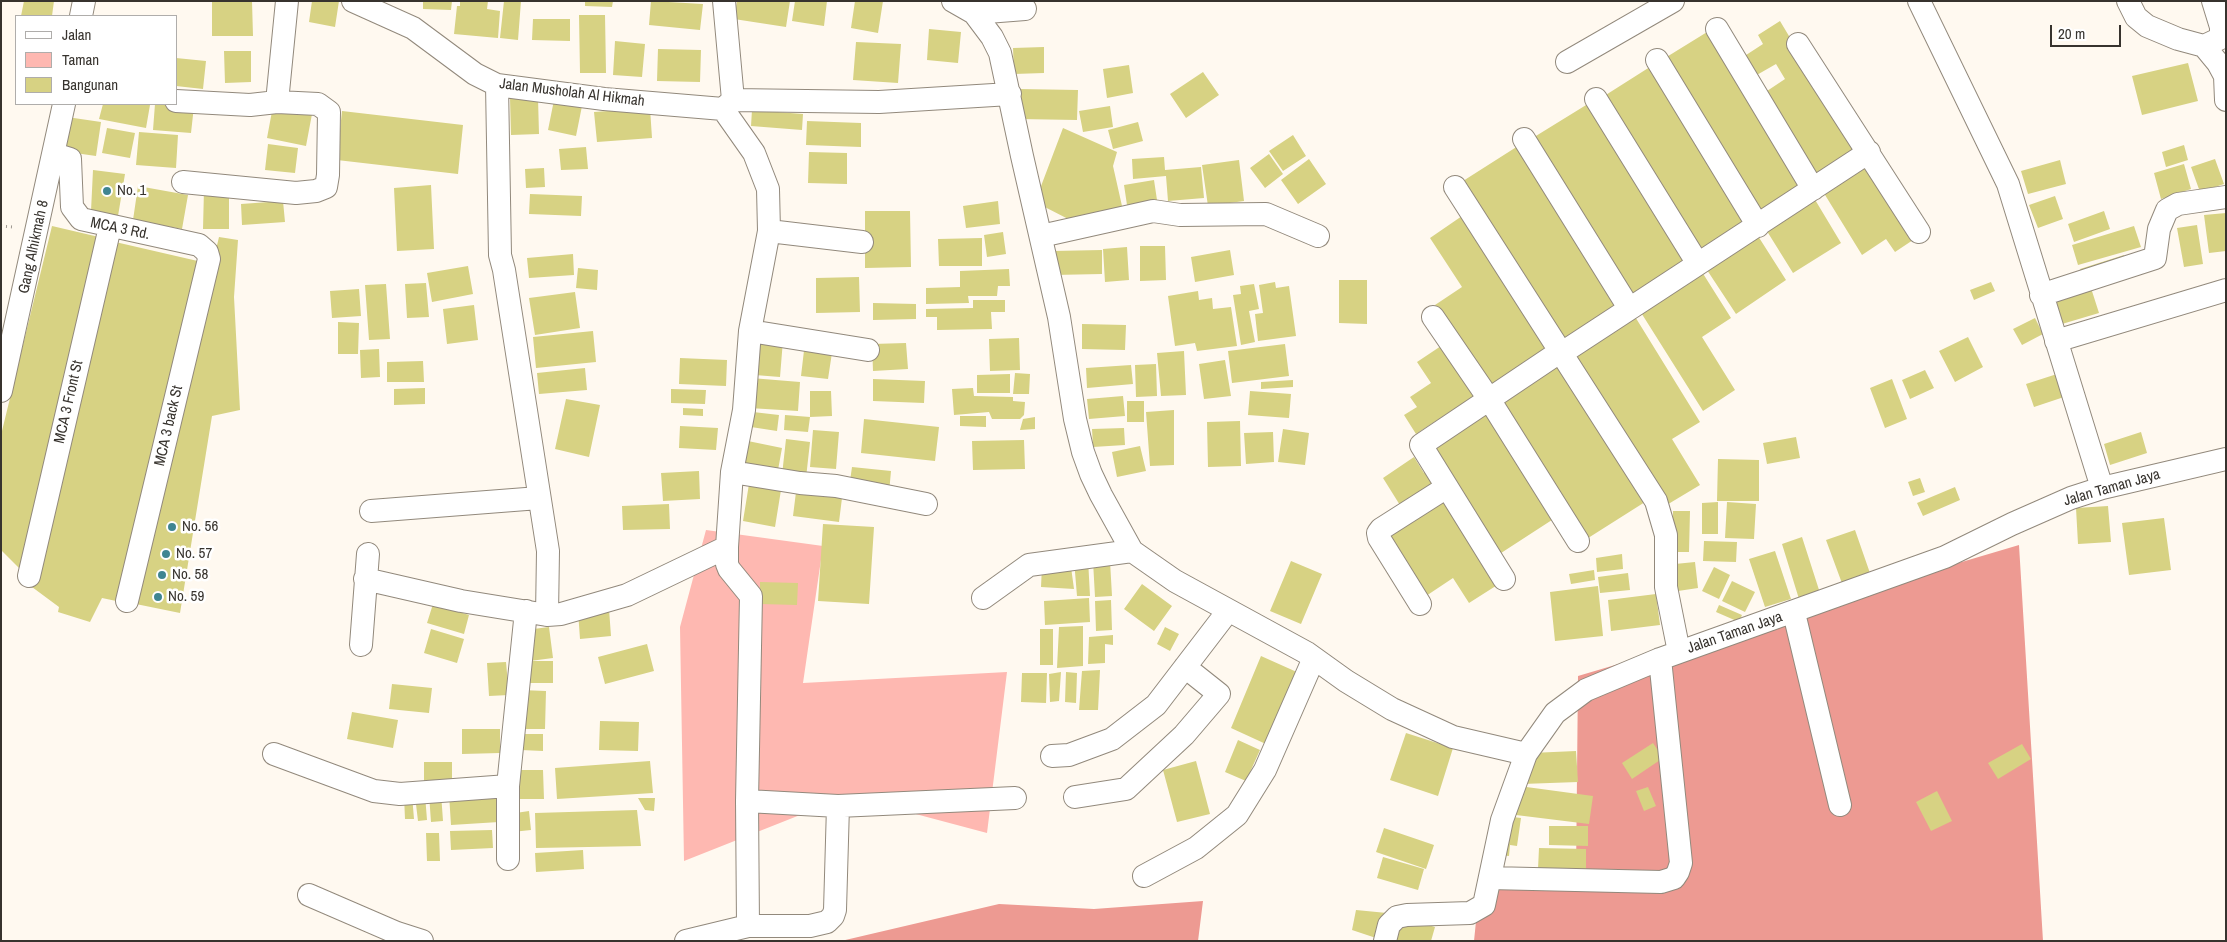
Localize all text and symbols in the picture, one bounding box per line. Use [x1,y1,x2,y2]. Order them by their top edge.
legend [15,15,178,105]
scale bar [2052,15,2123,47]
text: 20 m [2058,23,2085,44]
text: Jalan [62,24,91,45]
text: Taman [62,49,99,70]
text: Bangunan [62,74,118,95]
street label: Jalan Musholah Al Hikmah [498,75,646,111]
place label: No. 1 [117,182,146,200]
marker: No. 1 [101,185,113,197]
street label: Gang Alhikmah 8 [15,199,53,295]
street label: MCA 3 Rd. [89,214,151,244]
street label: MCA 3 Front St [51,359,87,445]
street label: MCA 3 back St [151,384,187,468]
street label: Jalan Taman Jaya [2062,466,2162,510]
place label: No. 56 [182,518,218,536]
marker: No. 56 [166,521,178,533]
place label: No. 57 [176,545,212,563]
marker: No. 57 [160,548,172,560]
place label: No. 58 [172,566,208,584]
marker: No. 58 [156,569,168,581]
place label: No. 59 [168,588,204,606]
marker: No. 59 [152,591,164,603]
street label: Jalan Taman Jaya [1685,608,1785,658]

